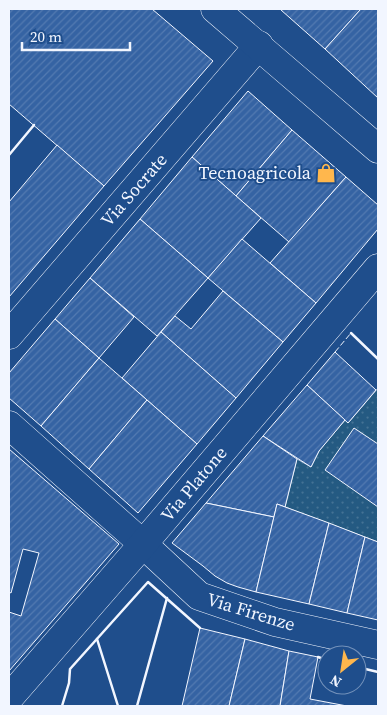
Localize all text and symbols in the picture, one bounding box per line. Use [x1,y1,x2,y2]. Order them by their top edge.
scale bar [22,20,130,52]
text: 20 m [30,26,62,47]
street label: Via Socrate [95,148,173,232]
place label: Tecnoagricola [199,160,312,185]
shop icon: Tecnoagricola [315,162,337,184]
street label: Via Platone [155,441,232,527]
street label: Via Firenze [204,586,298,637]
north arrow [317,645,367,695]
text: N [326,670,345,692]

